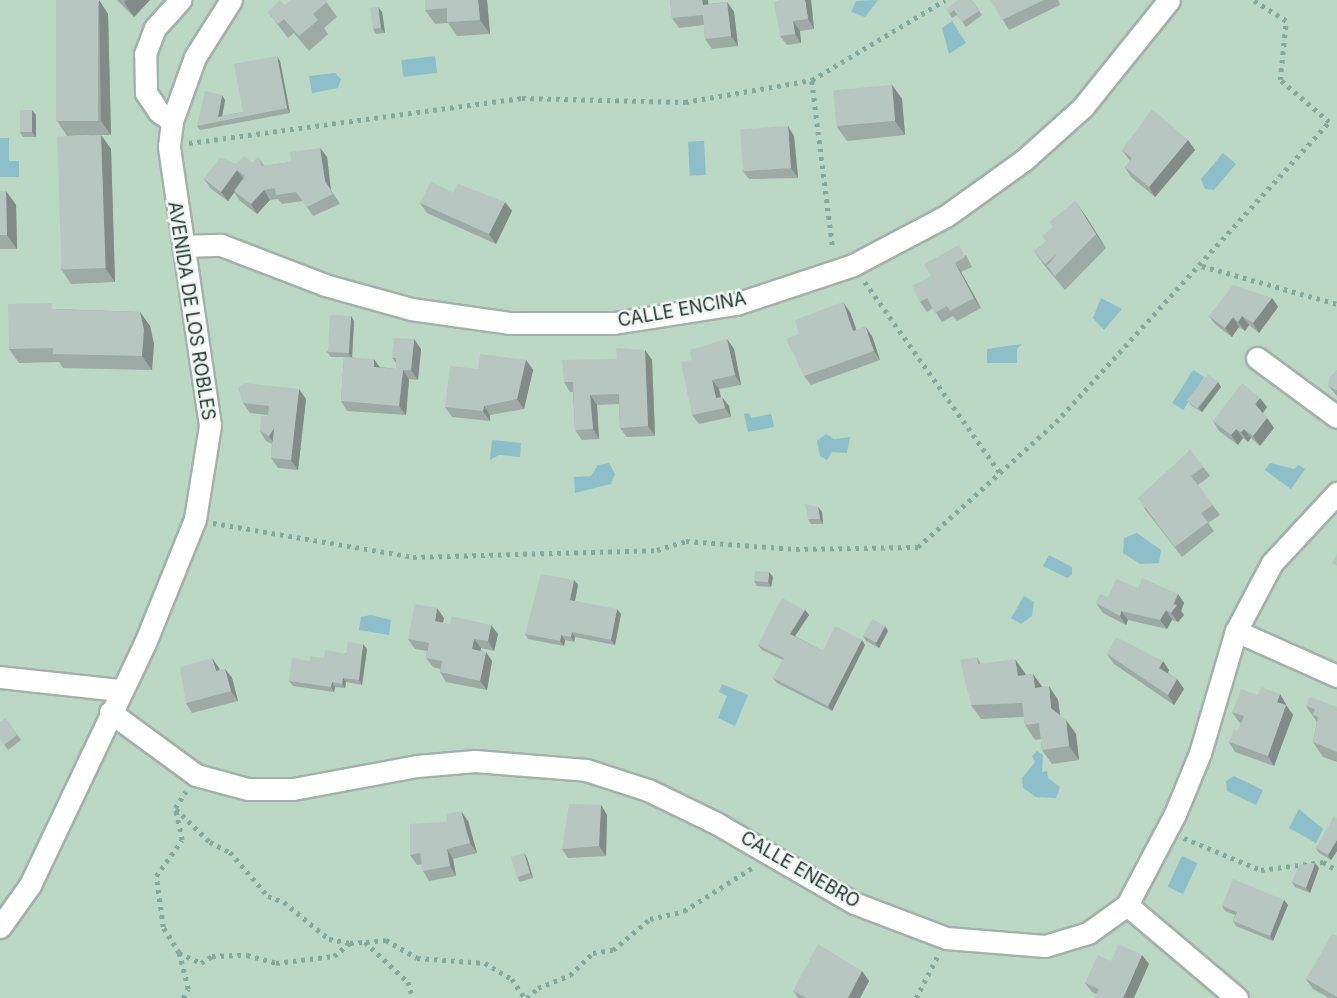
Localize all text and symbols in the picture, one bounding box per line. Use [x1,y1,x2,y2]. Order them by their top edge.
street label: AVENIDA DE LOS ROBLES [163,200,219,422]
street label: CALLE ENCINA [616,288,748,332]
street label: CALLE ENEBRO [737,827,863,913]

